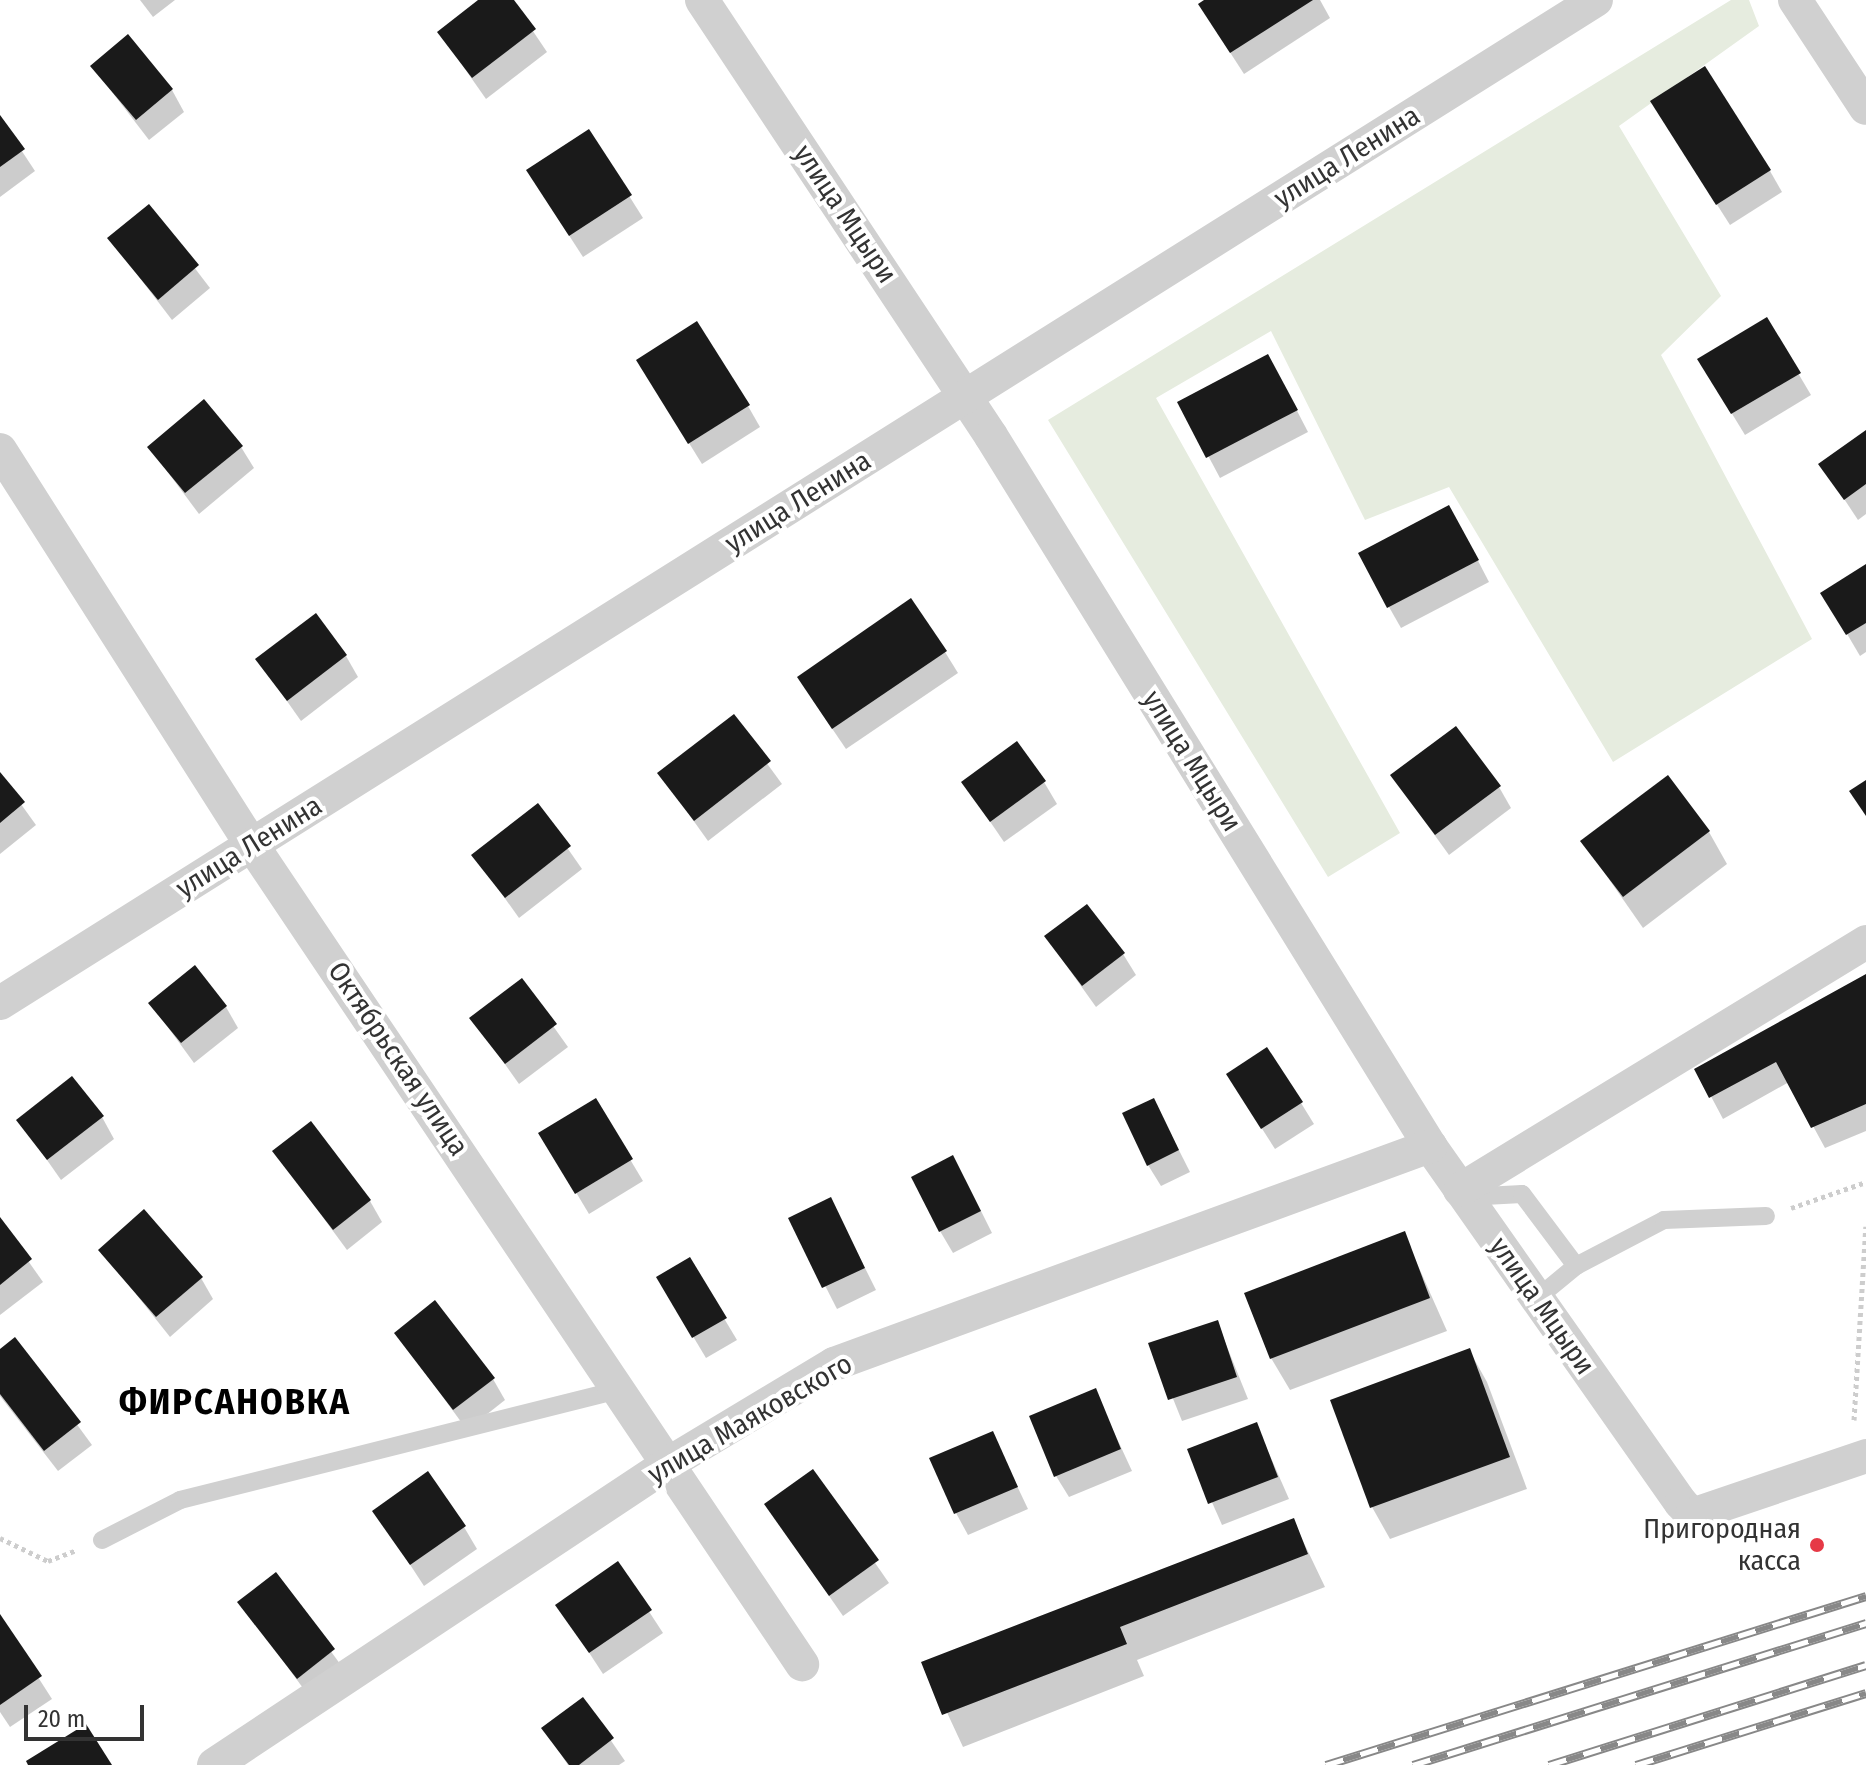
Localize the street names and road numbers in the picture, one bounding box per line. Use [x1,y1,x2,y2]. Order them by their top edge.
street label: улица Ленина [1268,99,1426,215]
street label: улица Мцыри [786,138,904,290]
street label: улица Ленина [719,444,877,560]
street label: улица Мцыри [1135,684,1249,838]
street label: улица Ленина [170,789,328,905]
street label: Октябрьская улица [321,956,475,1162]
street label: улица Мцыри [1482,1231,1602,1381]
street label: улица Маяковского [642,1347,858,1491]

